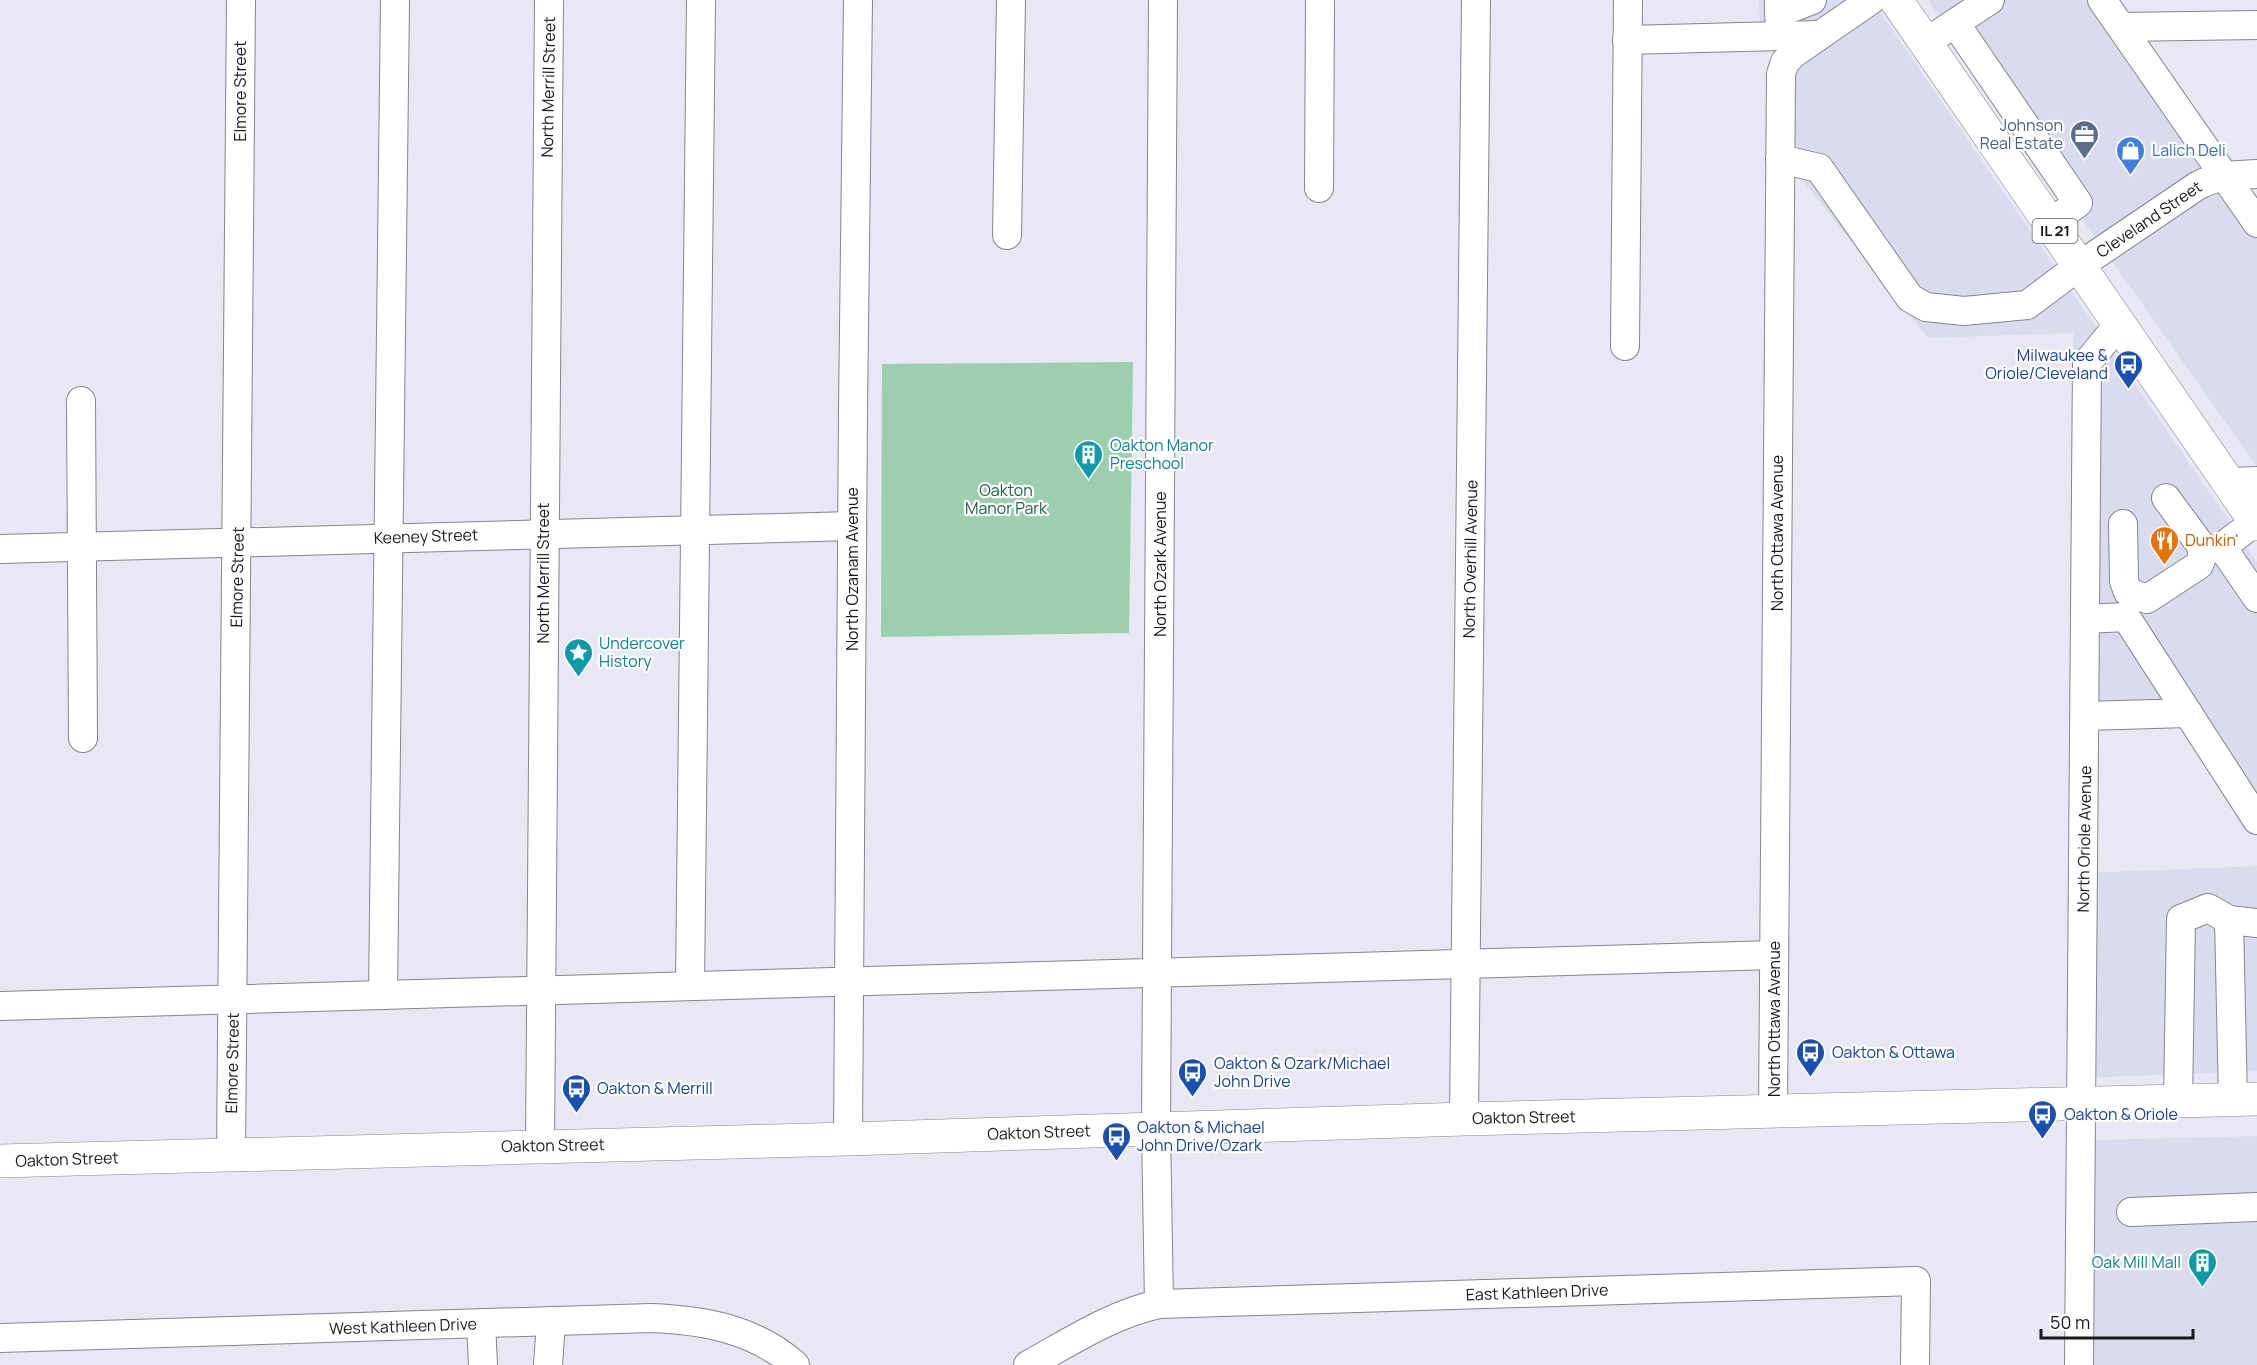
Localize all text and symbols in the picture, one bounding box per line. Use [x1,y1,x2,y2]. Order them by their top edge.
street label: North Merrill Street [536,16,560,158]
street label: Elmore Street [229,41,251,142]
place label: Johnson Real Estate [1980,114,2063,154]
office icon: Johnson Real Estate [2068,118,2100,160]
shop icon: Lalich Deli [2115,134,2147,176]
place label: Lalich Deli [2152,139,2226,161]
street label: Cleveland Street [2092,175,2206,263]
road number: IL 21 [2032,219,2078,243]
place label: Milwaukee & Oriole/Cleveland [1985,344,2109,384]
bus stop icon: Milwaukee & Oriole/Cleveland [2113,348,2145,390]
place label: Oakton Manor Preschool [1110,434,1214,474]
building icon: Oakton Manor Preschool [1073,438,1105,480]
street label: North Ottawa Avenue [1766,455,1788,611]
park label: Oakton Manor Park [965,479,1048,519]
street label: North Overhill Avenue [1458,480,1482,638]
street label: North Ozanam Avenue [841,487,863,651]
street label: North Ozark Avenue [1149,491,1171,637]
street label: North Merrill Street [532,502,554,644]
street label: Keeney Street [373,523,479,549]
restaurant icon: Dunkin' [2148,524,2180,566]
street label: Elmore Street [225,526,249,628]
place label: Dunkin' [2185,529,2239,551]
place label: Undercover History [599,632,685,672]
place icon: Undercover History [562,636,594,678]
street label: North Oriole Avenue [2072,765,2096,913]
street label: North Ottawa Avenue [1763,941,1785,1097]
street label: Elmore Street [220,1012,244,1114]
bus stop icon: Oakton & Ottawa [1795,1036,1827,1078]
place label: Oakton & Ottawa [1832,1041,1955,1063]
place label: Oakton & Ozark/Michael John Drive [1214,1052,1390,1092]
bus stop icon: Oakton & Ozark/Michael John Drive [1177,1056,1209,1098]
bus stop icon: Oakton & Merrill [560,1072,592,1114]
place label: Oakton & Merrill [597,1077,713,1099]
bus stop icon: Oakton & Oriole [2027,1098,2059,1140]
place label: Oakton & Oriole [2064,1103,2178,1125]
street label: Oakton Street [1472,1105,1576,1129]
place label: Oakton & Michael John Drive/Ozark [1137,1116,1265,1156]
street label: Oakton Street [987,1119,1091,1145]
bus stop icon: Oakton & Michael John Drive/Ozark [1100,1120,1132,1162]
street label: Oakton Street [501,1133,605,1157]
street label: Oakton Street [15,1146,119,1172]
building icon: Oak Mill Mall [2186,1246,2218,1288]
place label: Oak Mill Mall [2092,1251,2181,1273]
street label: East Kathleen Drive [1465,1279,1609,1305]
scale bar [2041,1302,2192,1340]
text: 50 m [2050,1310,2090,1334]
street label: West Kathleen Drive [329,1312,477,1340]

